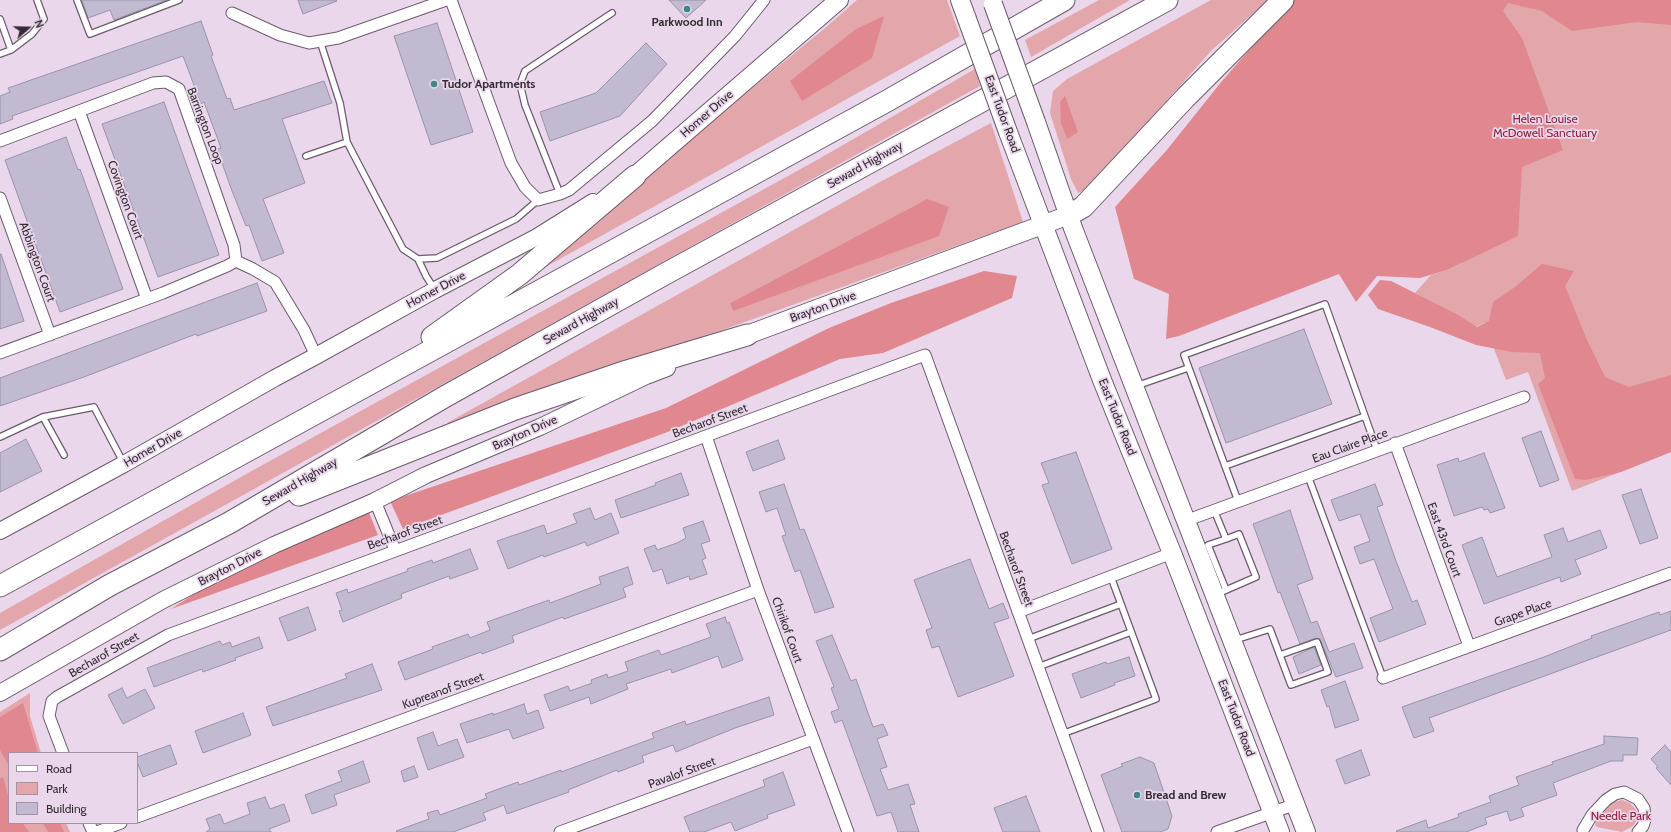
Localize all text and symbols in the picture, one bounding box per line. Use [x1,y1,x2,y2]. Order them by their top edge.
marker: Parkwood Inn [682,4,692,14]
north arrow [8,8,48,48]
place label: Parkwood Inn [651,15,723,29]
text: N [31,18,47,30]
street label: East Tudor Road [981,73,1023,155]
place label: Tudor Apartments [442,77,535,91]
marker: Tudor Apartments [429,79,439,89]
street label: Barrington Loop [184,85,226,167]
street label: Homer Drive [678,87,736,141]
park label: Helen Louise McDowell Sanctuary [1493,112,1597,140]
street label: Seward Highway [825,138,905,192]
street label: Covington Court [104,159,146,241]
street label: Abbington Court [16,220,58,304]
street label: Homer Drive [404,268,468,312]
street label: Brayton Drive [788,288,858,326]
street label: Seward Highway [541,294,621,348]
street label: East Tudor Road [1095,377,1139,457]
street label: Becharof Street [671,401,749,441]
street label: Brayton Drive [490,412,560,454]
street label: Homer Drive [121,426,185,470]
street label: Eau Claire Place [1310,426,1390,466]
street label: Seward Highway [260,455,340,509]
street label: East 43rd Court [1424,501,1464,579]
street label: Becharof Street [366,513,444,553]
street label: Becharof Street [996,530,1036,608]
street label: Brayton Drive [196,545,264,589]
street label: Chirikof Court [768,595,806,665]
street label: Grape Place [1492,596,1554,630]
street label: Becharof Street [66,629,142,681]
street label: Kupreanof Street [400,670,486,712]
street label: East Tudor Road [1215,677,1257,759]
legend [8,752,138,824]
street label: Pavalof Street [646,754,718,792]
text: Road [46,761,72,776]
text: Park [46,781,68,796]
place label: Bread and Brew [1145,788,1226,802]
marker: Bread and Brew [1132,790,1142,800]
text: Building [46,801,87,816]
park label: Needle Park [1591,809,1651,823]

